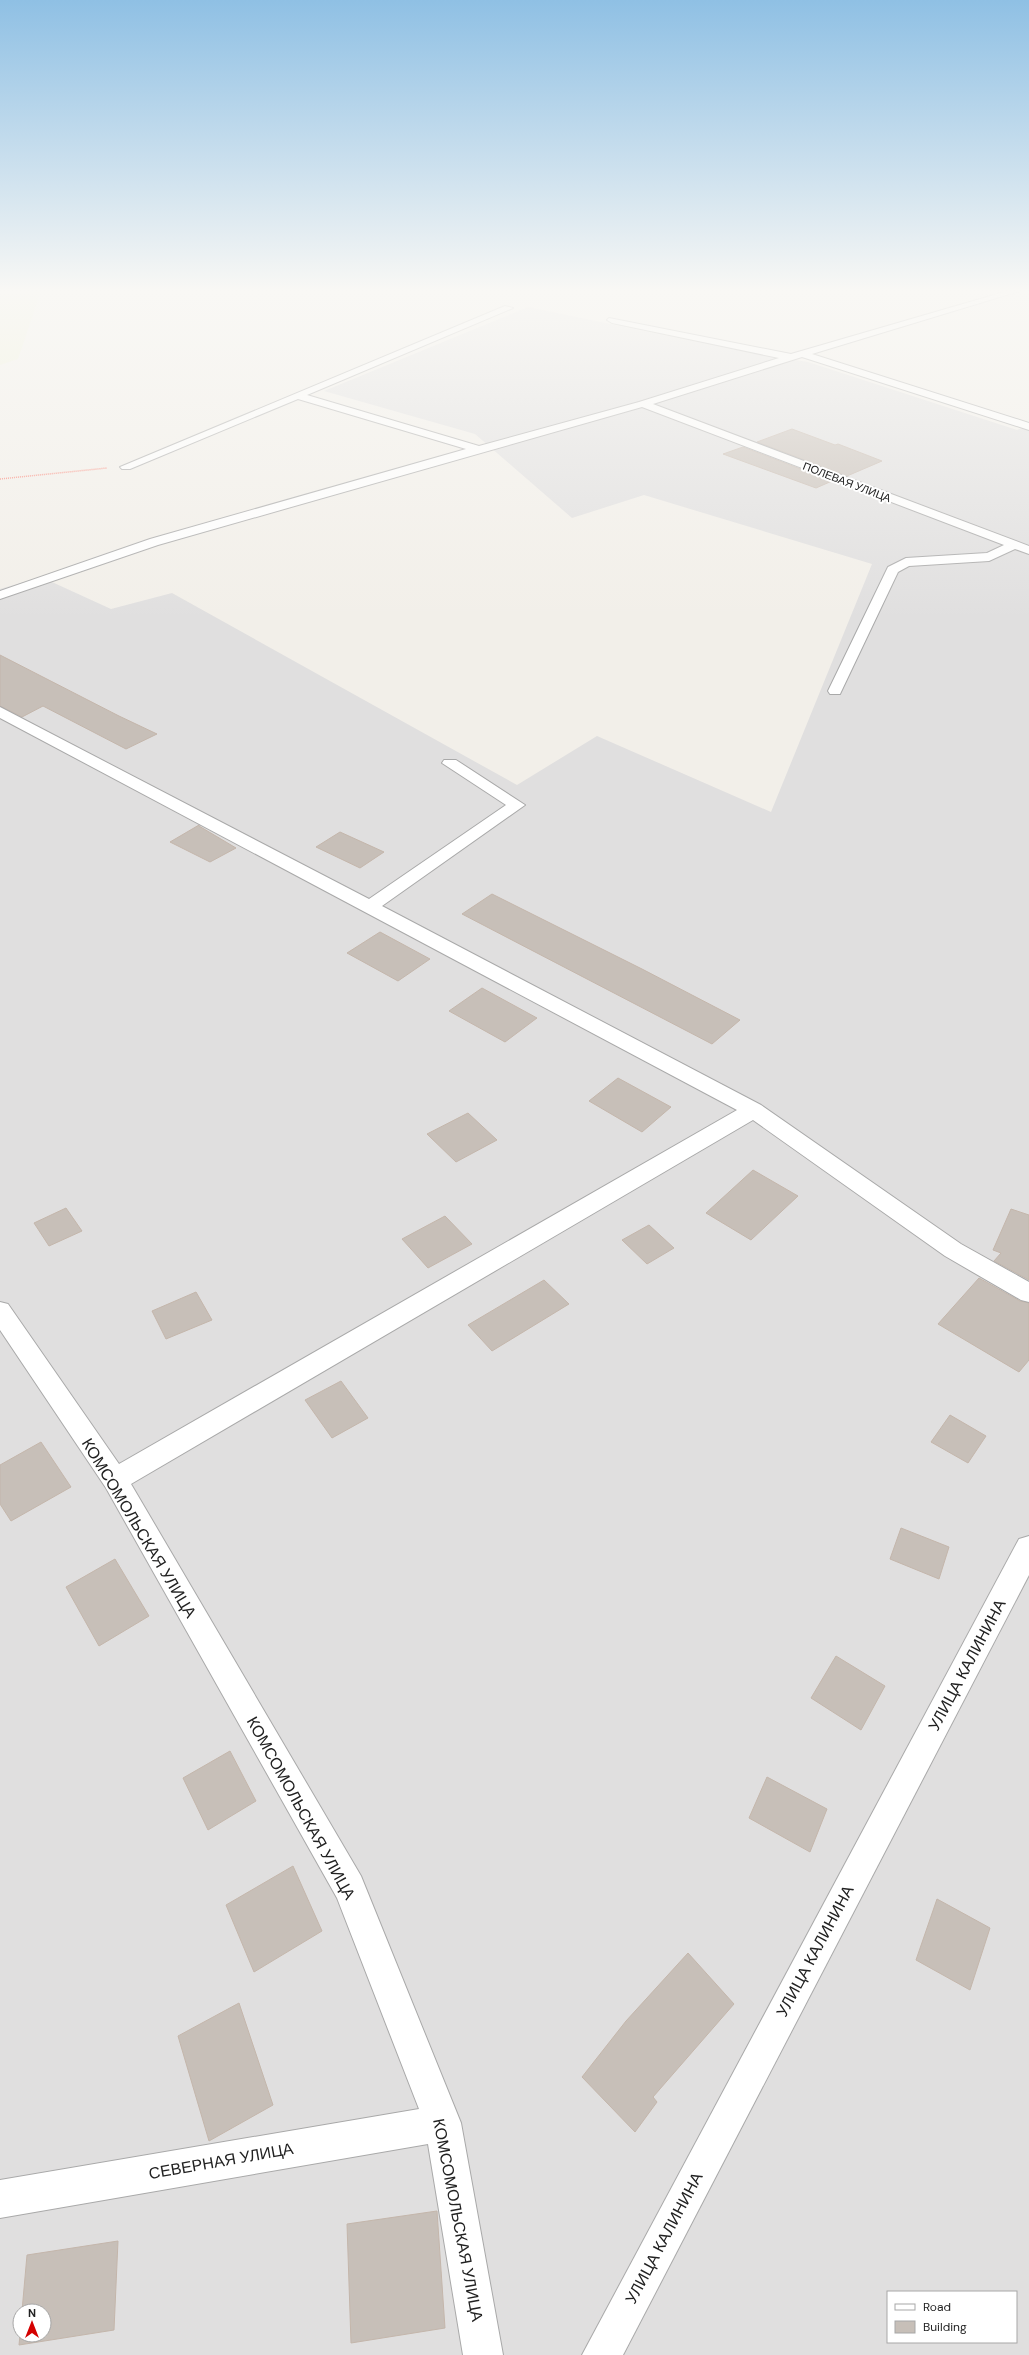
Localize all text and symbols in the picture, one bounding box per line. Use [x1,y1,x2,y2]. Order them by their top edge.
street label: ПОЛЕВАЯ УЛИЦА [801,459,894,505]
street label: КОМСОМОЛЬСКАЯ УЛИЦА [77,1434,201,1622]
street label: УЛИЦА КАЛИНИНА [923,1595,1011,1734]
street label: КОМСОМОЛЬСКАЯ УЛИЦА [242,1713,360,1904]
street label: УЛИЦА КАЛИНИНА [771,1881,859,2020]
street label: КОМСОМОЛЬСКАЯ УЛИЦА [428,2117,488,2324]
street label: СЕВЕРНАЯ УЛИЦА [147,2138,295,2184]
street label: УЛИЦА КАЛИНИНА [620,2168,708,2307]
legend [887,2291,1017,2343]
text: Road [923,2299,951,2315]
north arrow [12,2303,52,2343]
text: N [28,2306,36,2320]
text: Building [923,2319,967,2335]

